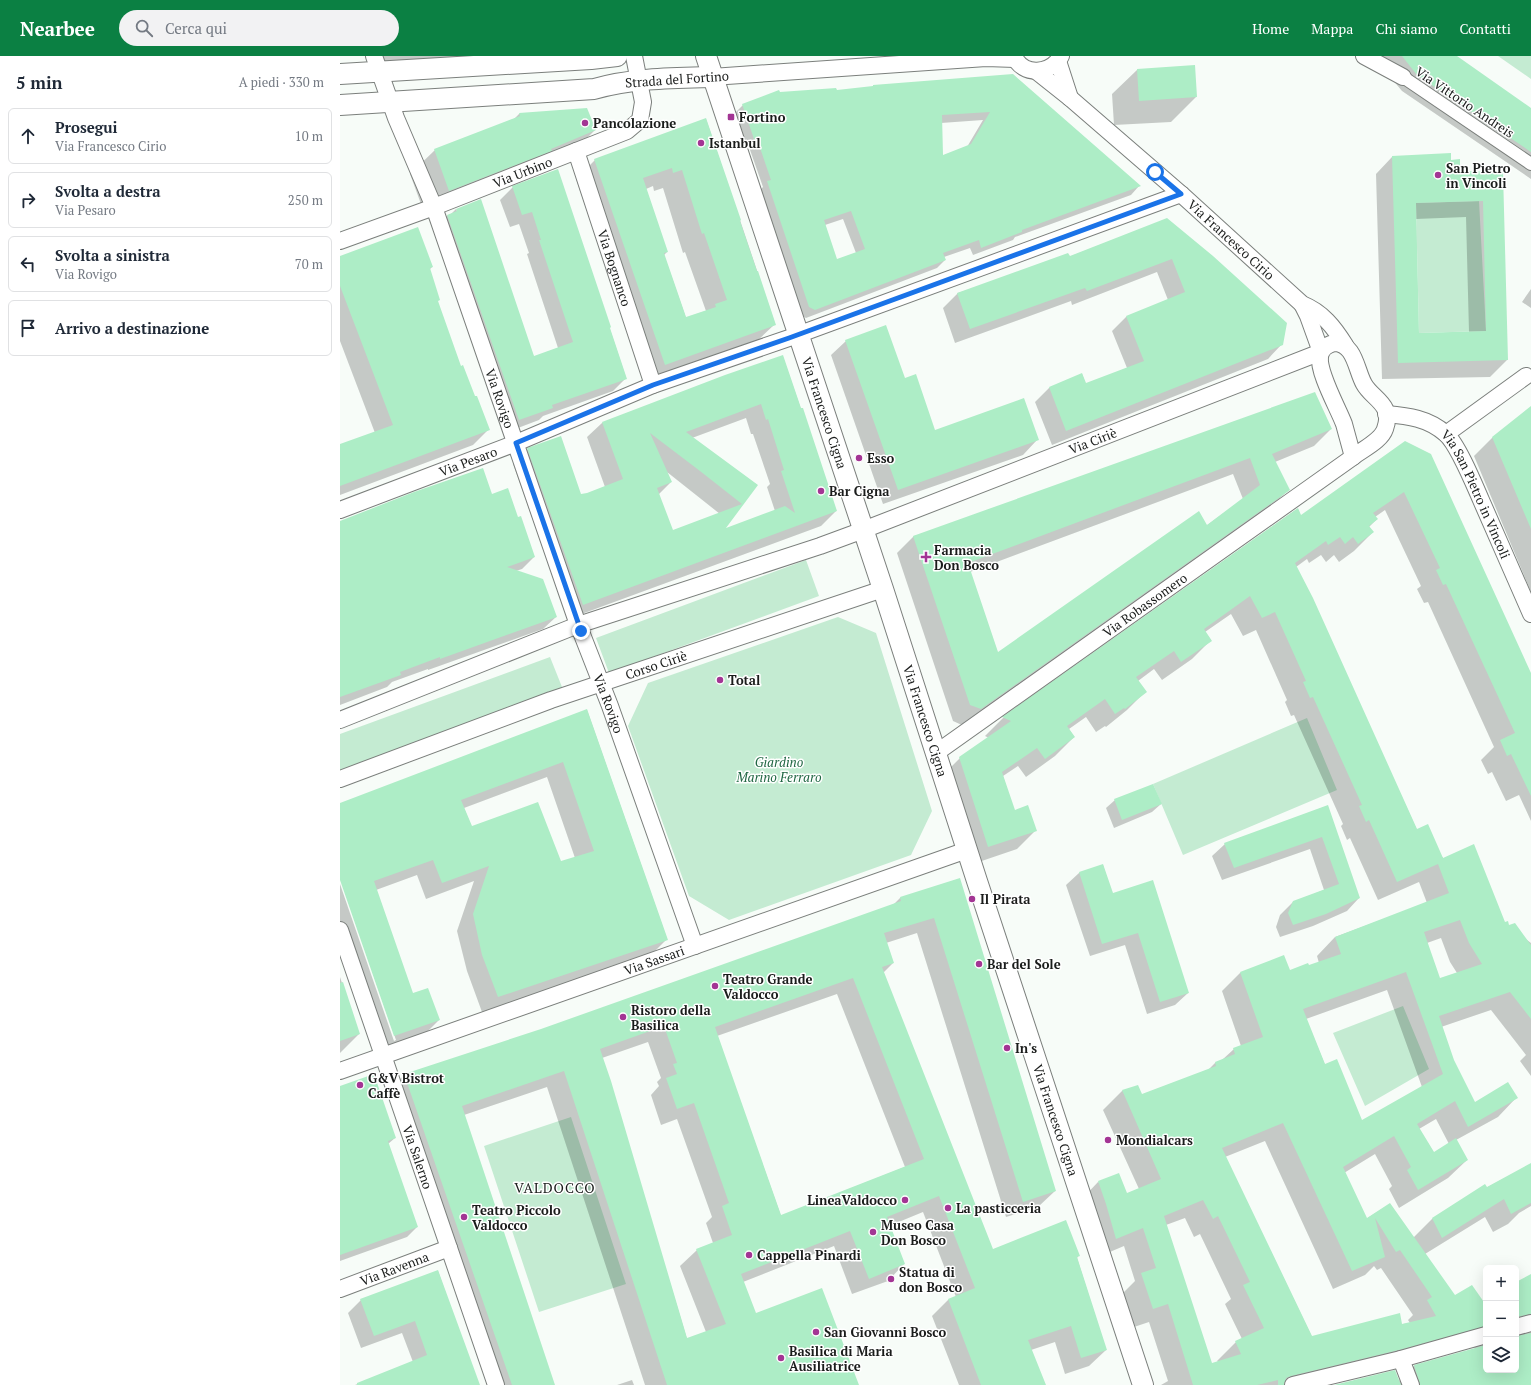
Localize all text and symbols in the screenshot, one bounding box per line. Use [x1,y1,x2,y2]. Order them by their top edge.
search box [119,10,399,46]
text: Nearbee [20,16,95,41]
icon: search [133,17,155,39]
text: Cerca qui [165,18,227,38]
text: Home [1252,19,1289,38]
text: Mappa [1311,19,1353,38]
text: Chi siamo [1375,19,1437,38]
text: Contatti [1459,19,1511,38]
street label: Via Vittorio Andreis [1412,62,1518,142]
street label: Strada del Fortino [624,66,730,92]
text: 5 min [16,71,63,94]
text: A piedi · 330 m [239,73,324,91]
place label: Fortino [739,108,786,126]
marker: Fortino [726,112,736,122]
place label: Pancolazione [593,114,676,132]
text: Prosegui [55,117,118,137]
marker: Pancolazione [580,118,590,128]
icon: ahead [17,125,39,147]
text: 10 m [295,127,323,145]
place label: Istanbul [709,134,761,152]
text: Via Francesco Cirio [55,137,166,155]
marker: Istanbul [696,138,706,148]
street label: Via Urbino [490,152,555,192]
place label: San Pietro in Vincoli [1446,159,1511,192]
route start [1146,163,1164,181]
marker: San Pietro in Vincoli [1433,170,1443,180]
text: Svolta a destra [55,181,161,201]
icon: right [17,189,39,211]
text: 250 m [288,191,323,209]
street label: Via Francesco Cirio [1184,195,1279,284]
text: Via Pesaro [55,201,116,219]
street label: Via Bognanco [593,227,635,309]
text: Svolta a sinistra [55,245,170,265]
icon: left [17,253,39,275]
text: 70 m [295,255,323,273]
text: Via Rovigo [55,265,117,283]
icon: arrive [17,317,39,339]
text: Arrivo a destinazione [55,318,209,338]
street label: Via Francesco Cigna [798,355,852,471]
street label: Via Rovigo [481,366,519,431]
street label: Via Ciriè [1066,423,1119,458]
street label: Via San Pietro in Vincoli [1437,425,1515,561]
street label: Via Pesaro [436,442,500,481]
place label: Esso [867,449,895,467]
marker: Esso [854,453,864,463]
place label: Bar Cigna [829,482,890,500]
marker: Bar Cigna [816,486,826,496]
place label: Farmacia Don Bosco [934,541,999,574]
marker: Farmacia Don Bosco [921,552,931,562]
street label: Via Robassomero [1099,569,1191,641]
route end [572,622,590,640]
street label: Corso Ciriè [623,646,689,684]
street label: Via Francesco Cigna [899,662,952,779]
street label: Via Rovigo [589,671,628,736]
place label: Total [728,671,760,689]
marker: Total [715,675,725,685]
park label: Giardino Marino Ferraro [735,753,822,786]
place label: Il Pirata [980,890,1031,908]
marker: Il Pirata [967,894,977,904]
street label: Via Sassari [621,941,687,979]
place label: Bar del Sole [987,955,1061,973]
marker: Bar del Sole [974,959,984,969]
place label: Teatro Grande Valdocco [723,970,812,1003]
marker: Teatro Grande Valdocco [710,981,720,991]
place label: Ristoro della Basilica [631,1001,711,1034]
marker: Ristoro della Basilica [618,1012,628,1022]
place label: In's [1015,1039,1037,1057]
marker: In's [1002,1043,1012,1053]
street label: Via Francesco Cigna [1029,1062,1083,1179]
place label: G&V Bistrot Caffè [368,1069,445,1102]
marker: G&V Bistrot Caffè [355,1080,365,1090]
street label: Via Salerno [399,1123,437,1191]
place label: Mondialcars [1116,1131,1193,1149]
marker: Mondialcars [1103,1135,1113,1145]
district label: VALDOCCO [514,1178,596,1197]
place label: LineaValdocco [807,1191,897,1209]
marker: LineaValdocco [900,1195,910,1205]
place label: La pasticceria [956,1199,1042,1217]
place label: Teatro Piccolo Valdocco [472,1201,561,1234]
marker: La pasticceria [943,1203,953,1213]
marker: Teatro Piccolo Valdocco [459,1212,469,1222]
place label: Museo Casa Don Bosco [881,1216,955,1249]
marker: Museo Casa Don Bosco [868,1227,878,1237]
place label: Cappella Pinardi [757,1246,861,1264]
street label: Via Ravenna [357,1247,432,1290]
marker: Cappella Pinardi [744,1250,754,1260]
place label: Statua di don Bosco [899,1263,963,1296]
map controls [1483,1265,1519,1373]
button: + [1483,1265,1519,1301]
marker: Statua di don Bosco [886,1274,896,1284]
button: − [1483,1301,1519,1337]
place label: San Giovanni Bosco [824,1323,946,1341]
marker: San Giovanni Bosco [811,1327,821,1337]
button: layers [1483,1337,1519,1373]
place label: Basilica di Maria Ausiliatrice [789,1342,893,1375]
marker: Basilica di Maria Ausiliatrice [776,1353,786,1363]

